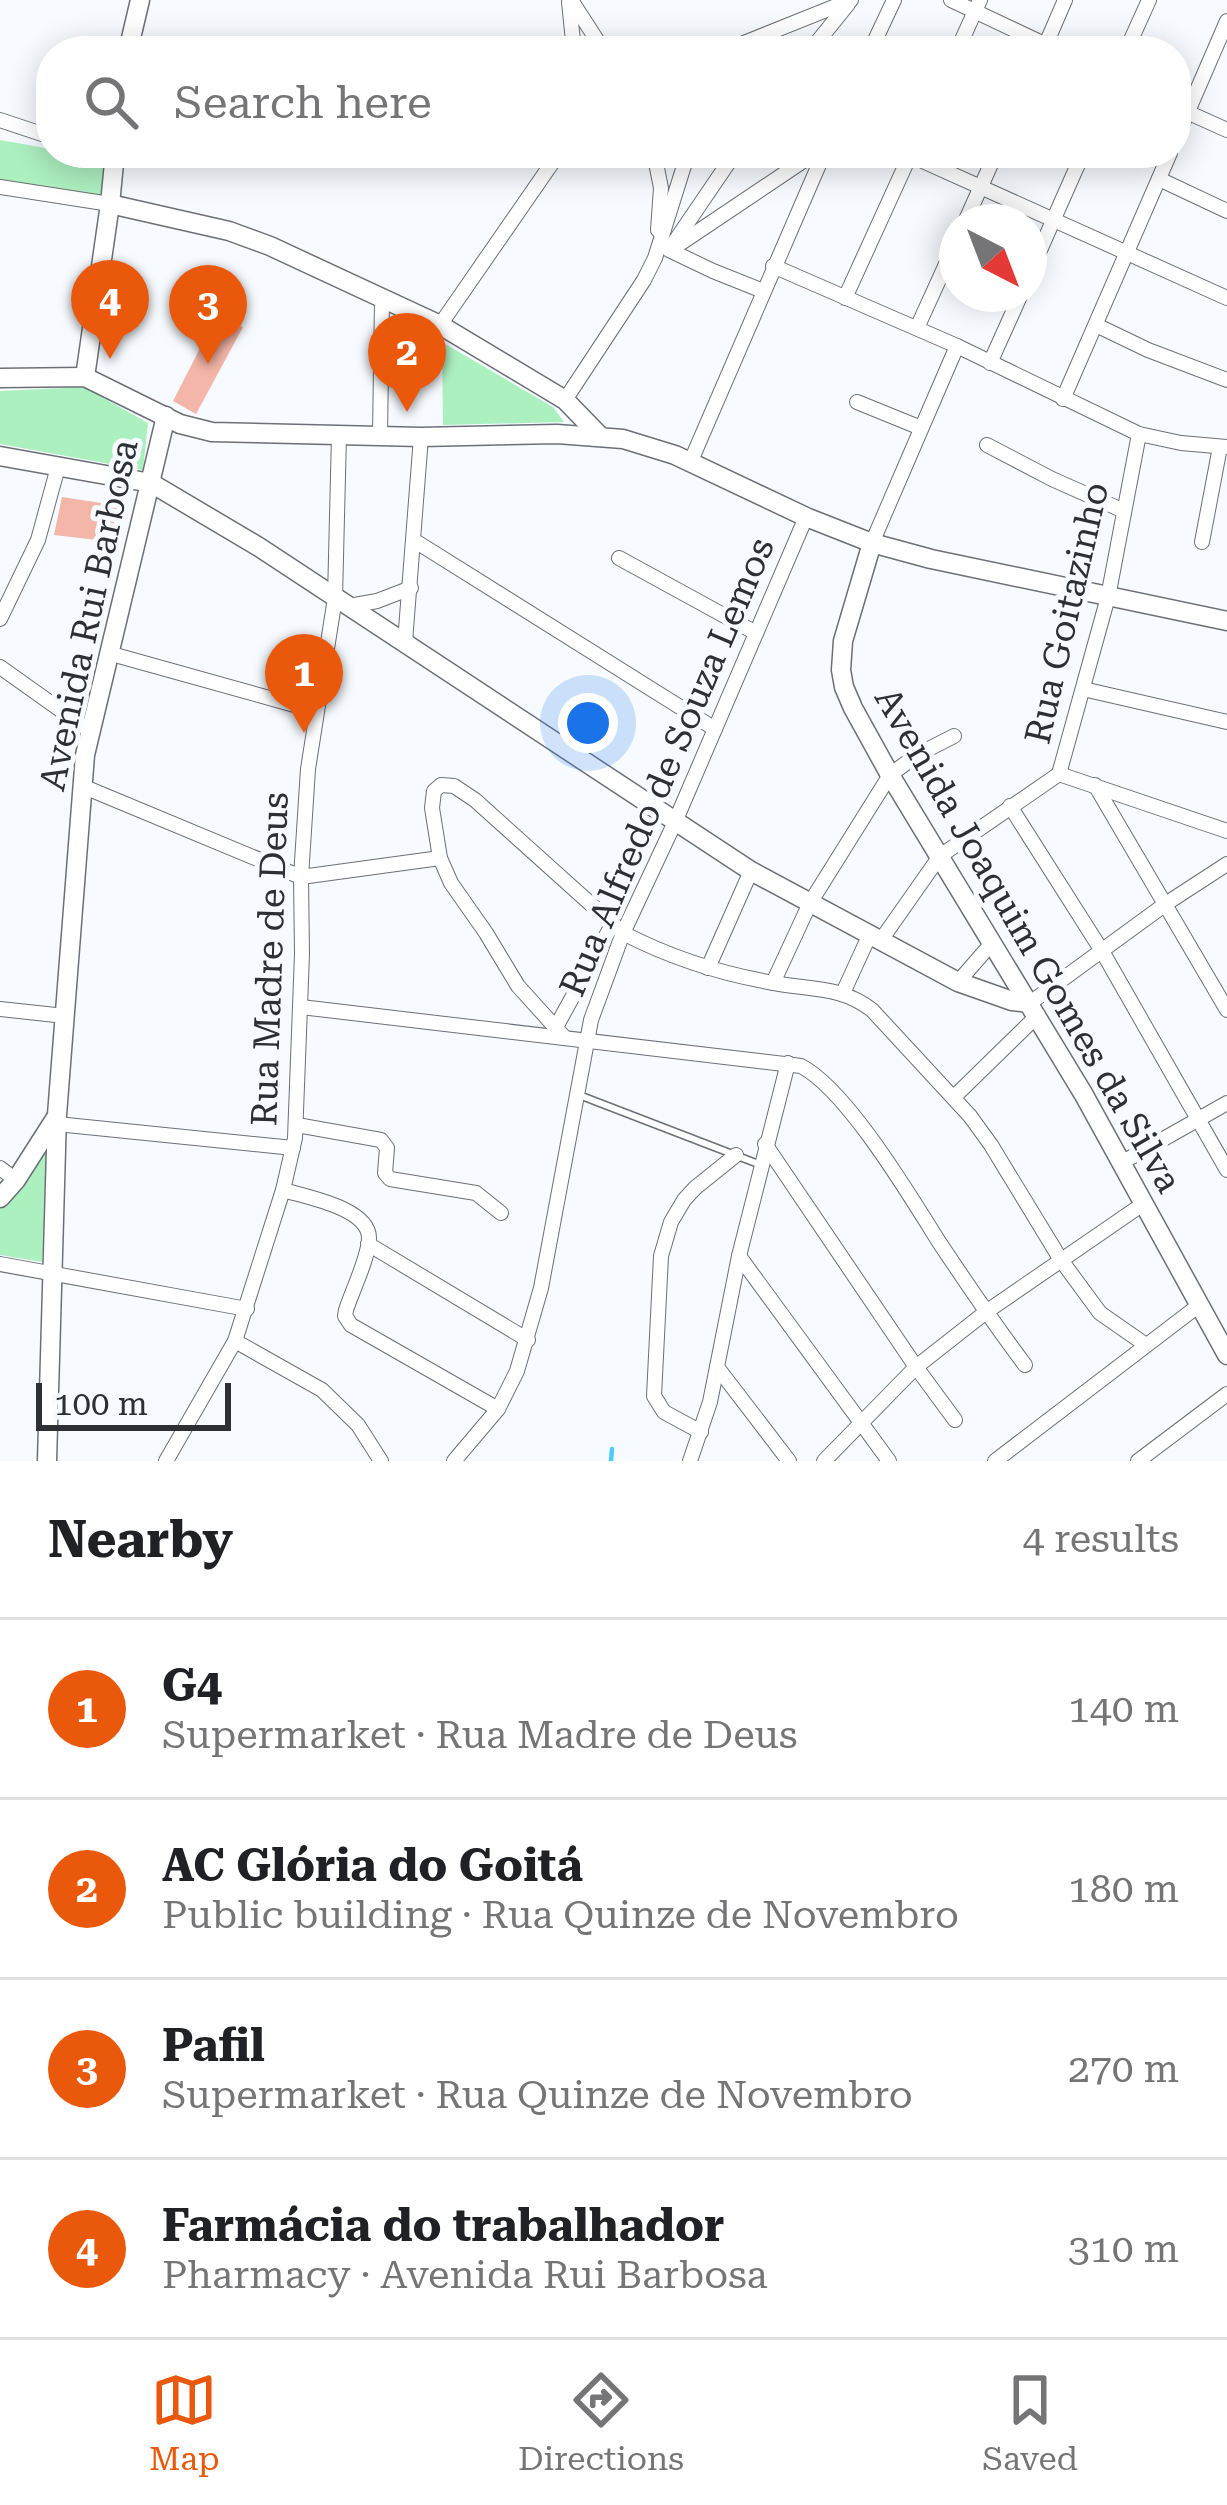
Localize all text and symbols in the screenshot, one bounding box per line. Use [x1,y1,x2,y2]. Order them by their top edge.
search box [36,36,1191,168]
icon: search [78,69,144,135]
text: Search here [174,76,432,129]
north arrow [939,204,1047,312]
pin: 4 [71,260,149,359]
pin: 3 [169,265,247,364]
pin: 2 [368,313,446,412]
street label: Avenida Rui Barbosa [31,435,147,794]
street label: Rua Goitazinho [1017,478,1117,748]
street label: Rua Alfredo de Souza Lemos [551,531,783,1003]
pin: 1 [265,634,343,733]
street label: Avenida Joaquim Gomes da Silva [866,680,1190,1200]
your location [558,693,618,753]
street label: Rua Madre de Deus [243,791,297,1127]
scale bar [36,1377,231,1430]
text: 100 m [54,1384,148,1423]
text: Nearby [48,1510,233,1569]
text: 4 results [1022,1516,1179,1562]
text: G4 [162,1659,222,1712]
text: 1 [76,1686,98,1732]
text: 140 m [1068,1686,1179,1732]
text: Supermarket · Rua Madre de Deus [162,1712,797,1758]
text: AC Glória do Goitá [162,1839,583,1892]
text: 2 [76,1866,98,1912]
text: 180 m [1068,1866,1179,1912]
text: Public building · Rua Quinze de Novembro [162,1892,959,1938]
text: Pafil [162,2019,265,2072]
text: 3 [76,2046,98,2092]
text: 270 m [1068,2046,1179,2092]
text: Supermarket · Rua Quinze de Novembro [162,2072,913,2118]
text: Farmácia do trabalhador [162,2199,724,2252]
text: 4 [76,2226,98,2272]
text: 310 m [1068,2226,1179,2272]
text: Pharmacy · Avenida Rui Barbosa [162,2252,768,2298]
tab: Map [149,2367,220,2478]
tab: Directions [518,2367,684,2478]
tab: Saved [982,2367,1078,2478]

